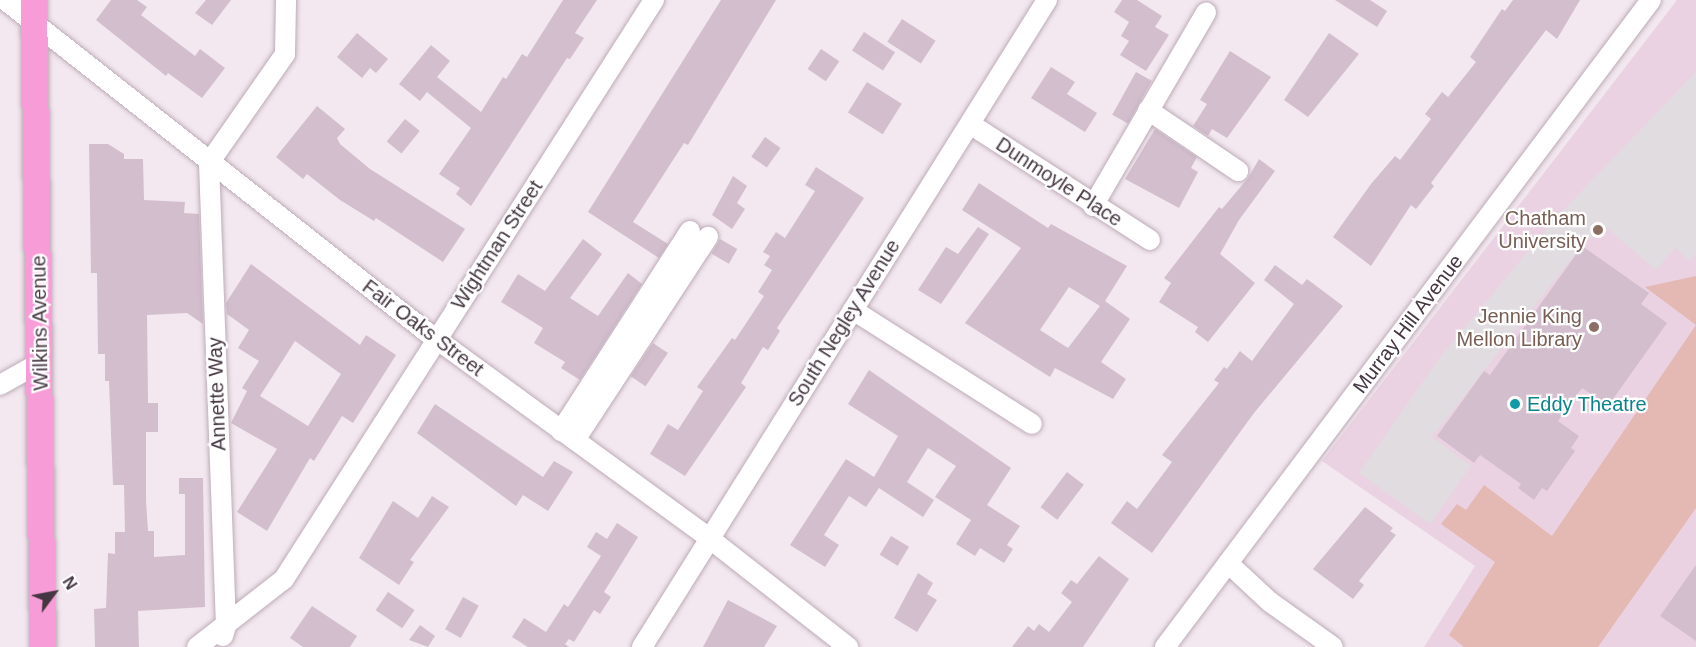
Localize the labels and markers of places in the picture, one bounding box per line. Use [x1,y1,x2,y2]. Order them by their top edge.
place label: Chatham University [1498,207,1586,254]
marker: Chatham University [1591,223,1605,237]
place label: Jennie King Mellon Library [1456,304,1582,351]
marker: Jennie King Mellon Library [1587,320,1601,334]
place label: Eddy Theatre [1527,392,1647,416]
marker: Eddy Theatre [1508,397,1522,411]

